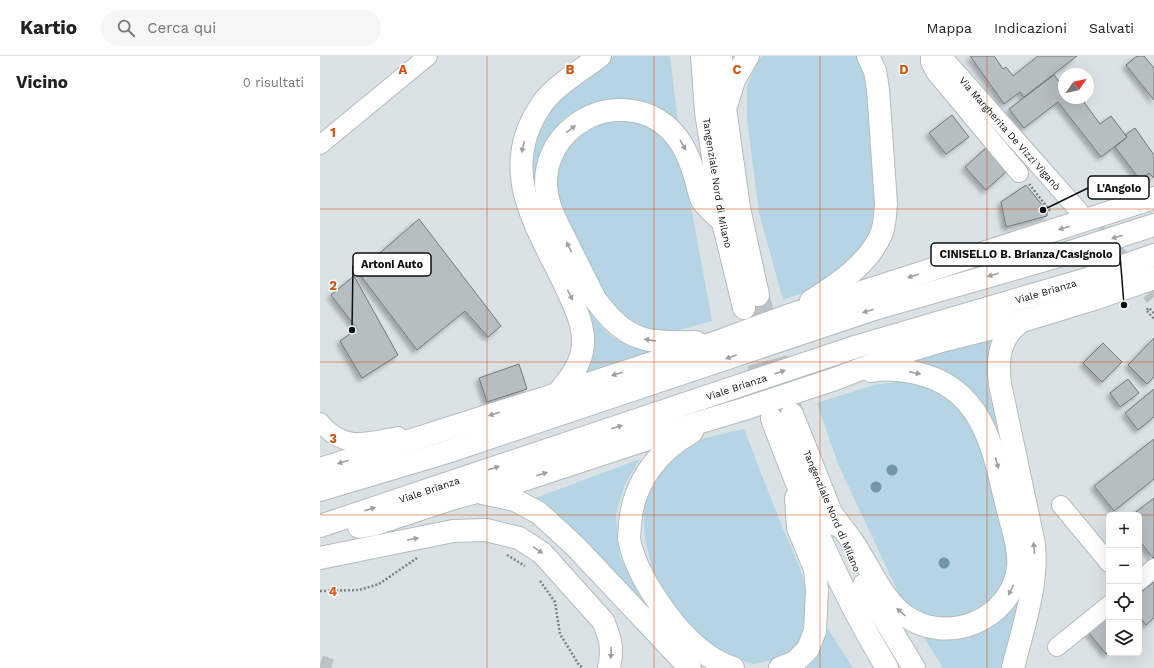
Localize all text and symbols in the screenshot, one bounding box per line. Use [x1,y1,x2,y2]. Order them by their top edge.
search box [101,10,381,46]
text: Kartio [20,16,77,39]
icon: search [115,17,137,39]
text: Cerca qui [147,19,216,37]
text: Mappa [927,20,972,36]
text: Indicazioni [994,20,1067,36]
text: Salvati [1089,20,1134,36]
text: A [399,62,408,77]
text: B [566,62,575,77]
text: C [733,62,742,77]
text: D [899,62,909,77]
north arrow [1058,68,1094,104]
text: Vicino [16,72,68,92]
street label: Via Margherita De Vizzi Viganò [957,74,1063,192]
text: 0 risultati [243,75,304,90]
street label: Tangenziale Nord di Milano [701,117,735,249]
text: 1 [330,125,336,140]
one-way arrow [565,125,576,134]
one-way arrow [679,139,686,151]
one-way arrow [520,141,526,154]
callout: L'Angolo [1088,176,1149,199]
text: L'Angolo [1097,182,1142,195]
one-way arrow [1058,225,1070,231]
one-way arrow [1111,234,1123,240]
one-way arrow [566,241,572,252]
callout: CINISELLO B. Brianza/Casignolo [931,243,1120,266]
text: CINISELLO B. Brianza/Casignolo [939,248,1113,261]
callout: Artoni Auto [353,253,431,276]
text: Artoni Auto [361,258,423,271]
one-way arrow [986,272,998,278]
one-way arrow [907,273,919,279]
street label: Viale Brianza [1014,277,1078,305]
text: 2 [329,278,337,293]
one-way arrow [567,289,573,301]
one-way arrow [861,308,873,314]
one-way arrow [644,337,656,343]
one-way arrow [725,355,737,361]
one-way arrow [774,369,786,375]
one-way arrow [908,370,921,376]
one-way arrow [611,371,623,377]
street label: Viale Brianza [705,371,768,402]
one-way arrow [487,412,499,418]
one-way arrow [611,424,623,430]
text: 3 [329,431,337,446]
street label: Tangenziale Nord di Milano [801,448,863,574]
one-way arrow [994,457,1000,469]
one-way arrow [337,459,349,465]
one-way arrow [488,465,500,471]
one-way arrow [536,471,548,477]
street label: Viale Brianza [397,474,461,505]
one-way arrow [365,506,377,512]
map controls [1106,512,1142,656]
button: + [1106,512,1142,548]
one-way arrow [407,535,419,541]
one-way arrow [1031,542,1038,554]
one-way arrow [532,547,543,554]
button: − [1106,548,1142,584]
text: 4 [329,584,338,599]
one-way arrow [1008,584,1015,595]
button: locate [1106,584,1142,620]
one-way arrow [896,607,906,616]
button: layers [1106,620,1142,656]
one-way arrow [608,647,614,660]

